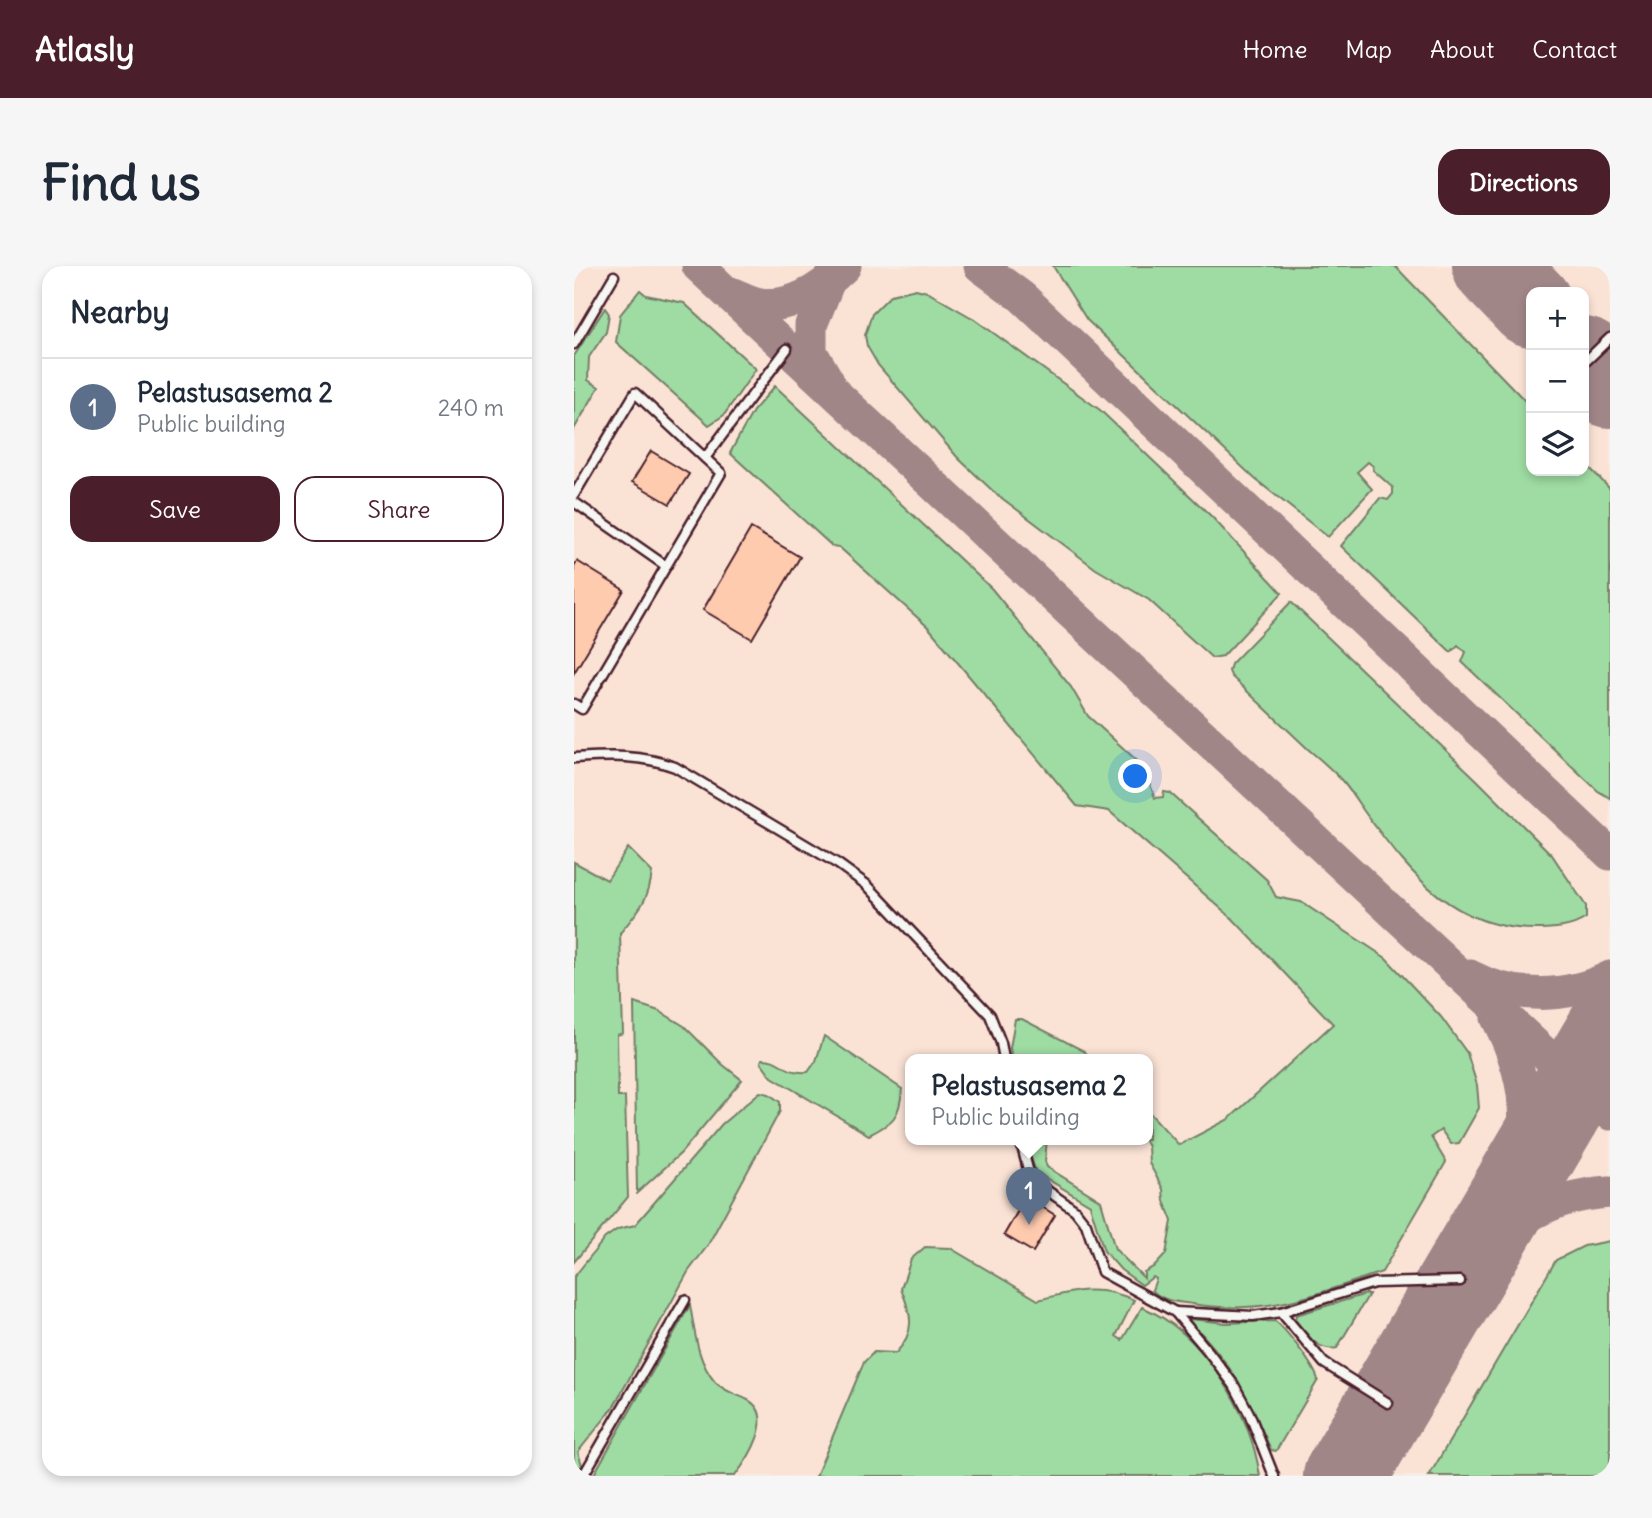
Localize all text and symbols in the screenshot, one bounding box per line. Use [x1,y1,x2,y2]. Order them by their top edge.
text: Atlasly [35,28,134,70]
text: Home [1243,34,1307,64]
text: Map [1345,34,1392,64]
text: About [1430,34,1494,64]
text: Contact [1532,34,1617,64]
button: Directions [1438,149,1610,215]
text: Find us [42,152,200,213]
map controls [1526,287,1589,476]
button: + [1526,287,1589,350]
text: Nearby [70,293,170,331]
button: − [1526,350,1589,413]
text: Pelastusasema 2 [137,376,333,409]
text: 1 [88,393,98,422]
text: 240 m [438,393,504,422]
text: Public building [137,409,286,438]
button: layers [1526,413,1589,476]
button: Save [70,476,280,542]
button: Share [294,476,504,542]
your location [1118,759,1152,793]
popup [905,1054,1153,1145]
text: Pelastusasema 2 [931,1069,1127,1102]
text: Public building [931,1102,1080,1131]
pin: 1 [1006,1167,1052,1225]

